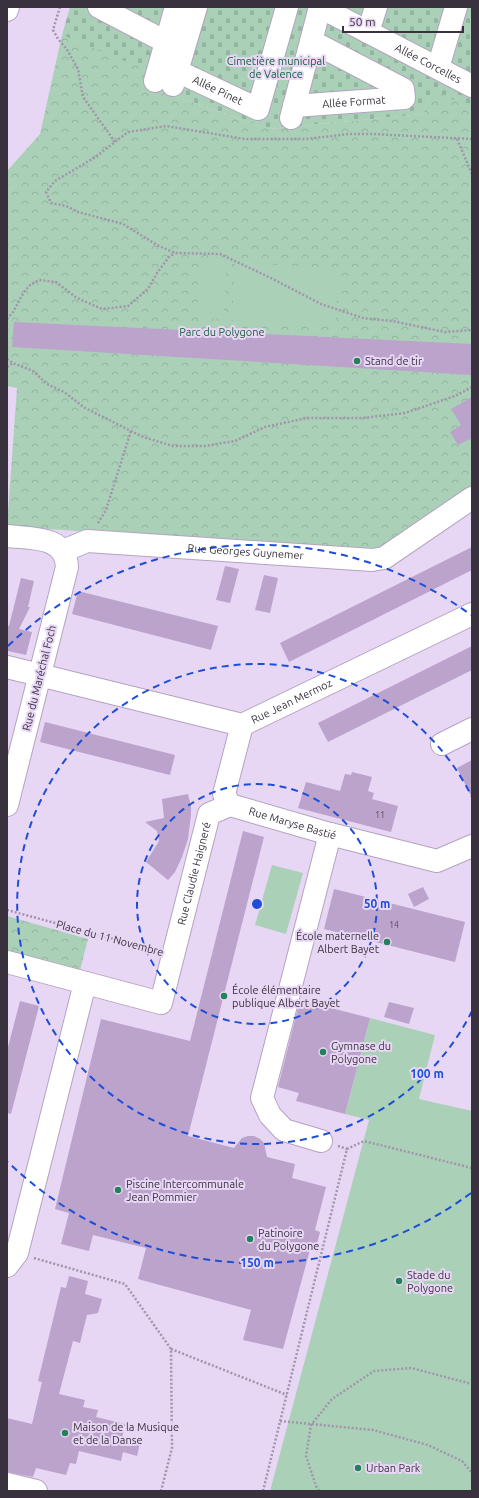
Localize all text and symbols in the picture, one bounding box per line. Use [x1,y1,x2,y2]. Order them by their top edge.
scale bar [343,8,463,34]
text: 50 m [349,15,376,28]
street label: Allée Corcelles [393,41,464,85]
park label: Cimetière municipal de Valence [227,55,325,80]
street label: Allée Pinet [191,73,245,107]
street label: Allée Format [322,93,387,110]
park label: Parc du Polygone [179,326,265,338]
place label: Stand de tir [365,355,423,367]
marker: Stand de tir [352,356,362,366]
street label: Rue Georges Guynemer [187,542,305,561]
street label: Rue du Maréchal Foch [20,624,58,732]
street label: Rue Jean Mermoz [249,676,334,726]
street label: Rue Maryse Bastié [247,805,338,841]
house number: 11 [375,810,385,820]
street label: Rue Claudie Haigneré [175,821,213,926]
centre of rings [250,897,264,911]
text: 50 m [364,897,390,910]
street label: Place du 11 Novembre [55,918,165,958]
house number: 14 [389,920,399,930]
place label: École maternelle Albert Bayet [296,929,380,955]
marker: École maternelle Albert Bayet [382,937,392,947]
place label: École élémentaire publique Albert Bayet [232,983,341,1009]
marker: École élémentaire publique Albert Bayet [219,991,229,1001]
place label: Gymnase du Polygone [331,1040,391,1065]
marker: Gymnase du Polygone [318,1047,328,1057]
text: 100 m [410,1067,444,1080]
place label: Piscine Intercommunale Jean Pommier [126,1178,244,1203]
marker: Piscine Intercommunale Jean Pommier [113,1185,123,1195]
place label: Patinoire du Polygone [258,1227,319,1252]
marker: Patinoire du Polygone [245,1234,255,1244]
text: 150 m [240,1256,274,1269]
place label: Stade du Polygone [407,1269,453,1294]
marker: Stade du Polygone [394,1276,404,1286]
place label: Maison de la Musique et de la Danse [73,1421,179,1446]
marker: Maison de la Musique et de la Danse [60,1428,70,1438]
place label: Urban Park [366,1462,421,1474]
marker: Urban Park [353,1463,363,1473]

